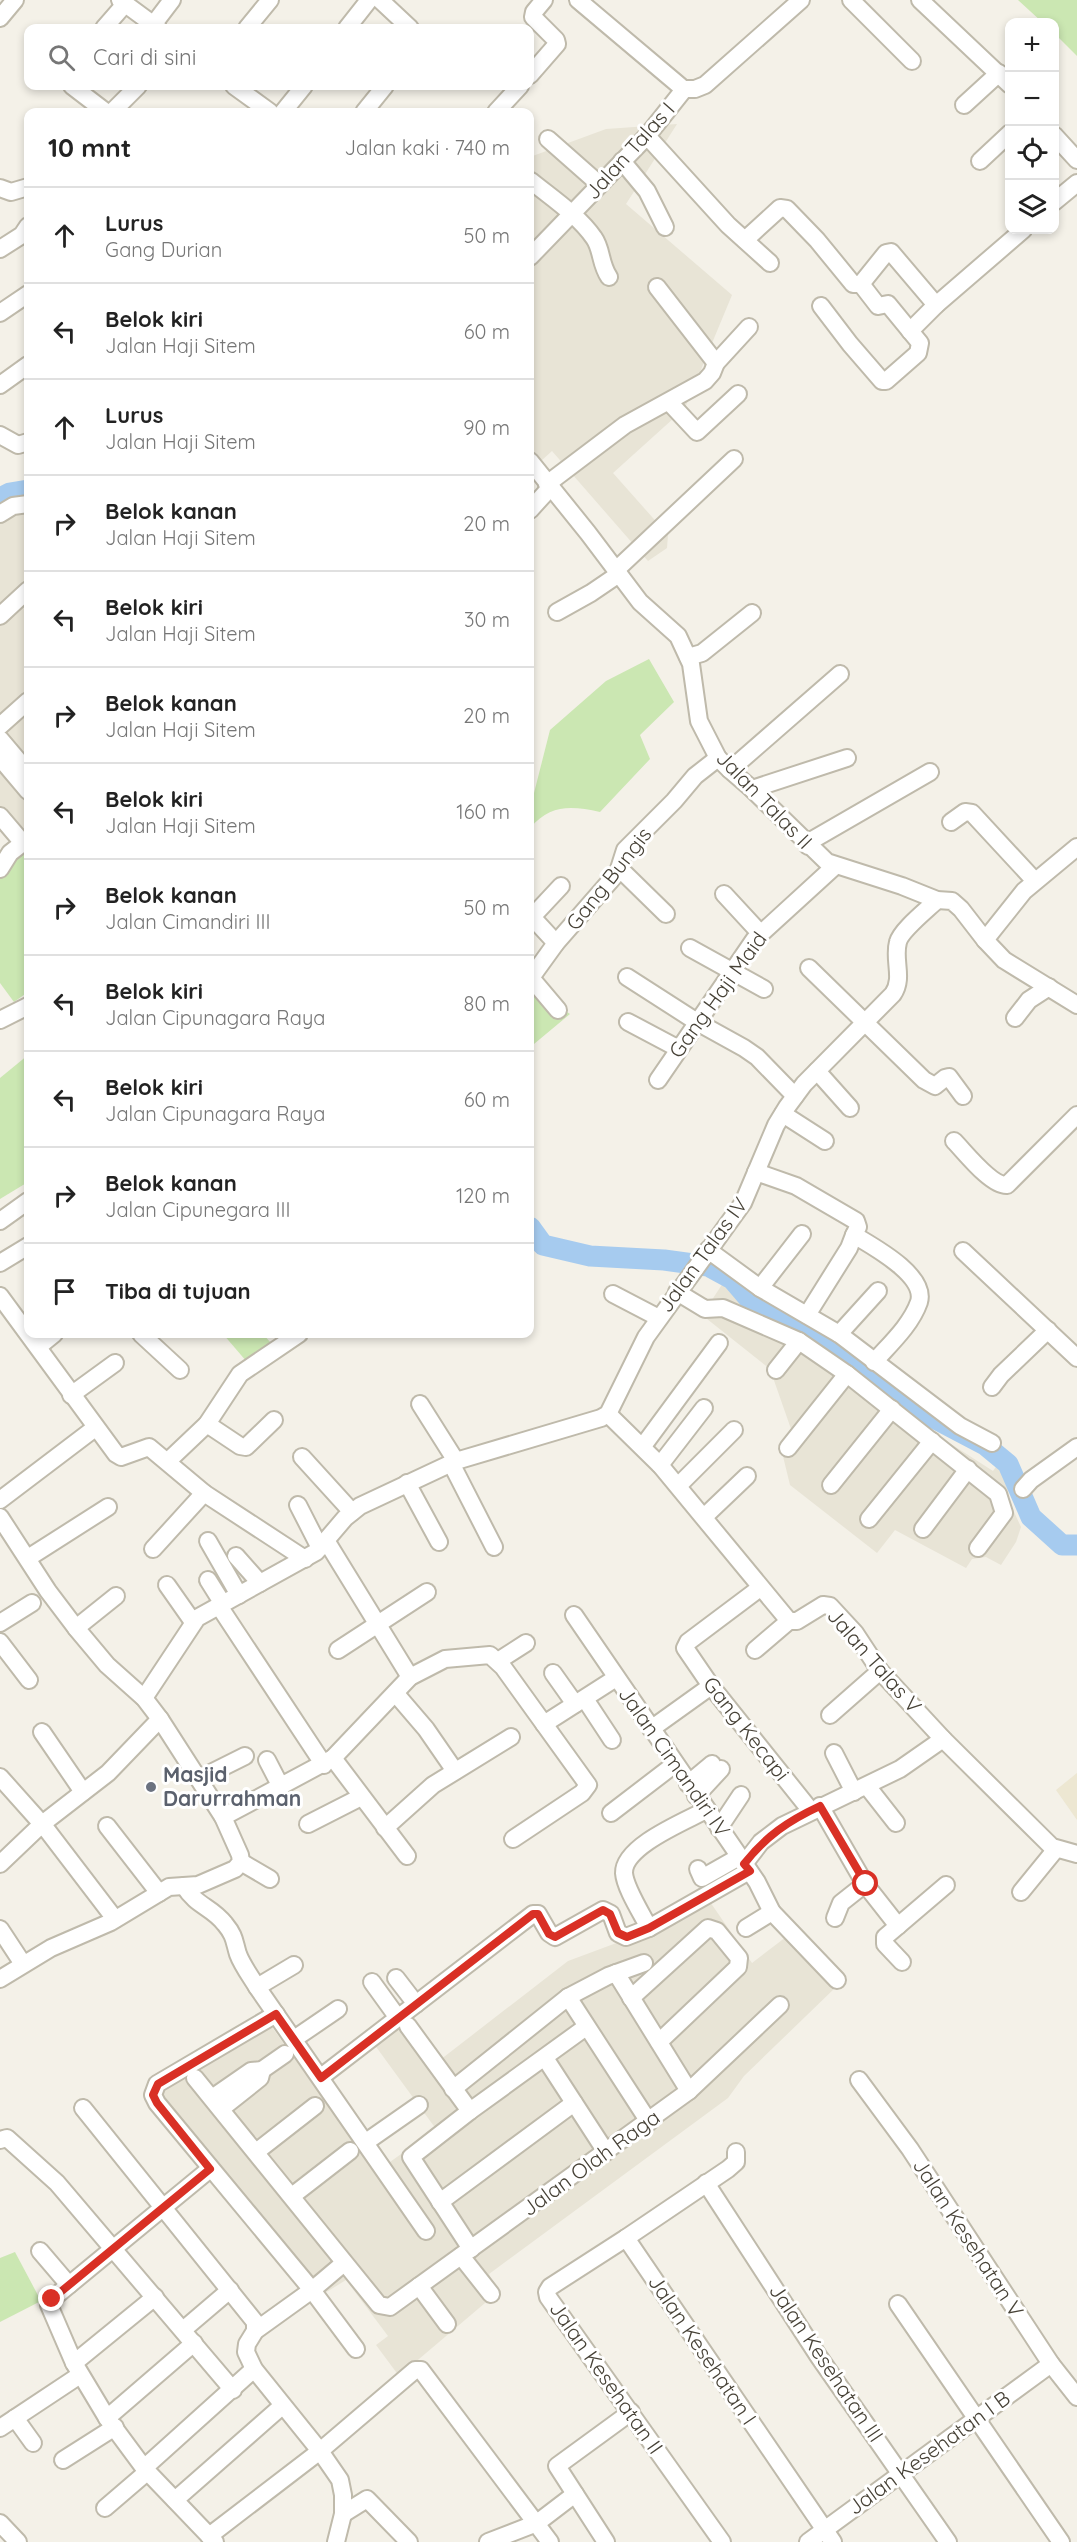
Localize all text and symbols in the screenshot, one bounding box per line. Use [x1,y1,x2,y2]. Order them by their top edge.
map controls [1005,18,1059,234]
button: + [1005,18,1059,72]
search box [24,24,534,90]
icon: search [45,41,78,74]
text: Cari di sini [93,43,196,71]
button: − [1005,72,1059,126]
street label: Jalan Talas I [579,96,680,204]
button: locate [1005,126,1059,180]
text: 10 mnt [48,131,131,164]
text: Jalan kaki · 740 m [345,135,510,160]
button: layers [1005,180,1059,234]
text: Lurus [105,209,163,237]
icon: ahead [48,219,81,252]
text: 50 m [464,223,510,248]
text: Gang Durian [105,237,222,262]
text: Belok kiri [105,305,203,333]
icon: left [48,315,81,348]
text: 60 m [464,319,510,344]
text: Jalan Haji Sitem [105,333,256,358]
text: Lurus [105,401,163,429]
icon: ahead [48,411,81,444]
text: 90 m [463,415,510,440]
text: Jalan Haji Sitem [105,429,256,454]
text: Belok kanan [105,497,237,525]
icon: right [48,507,81,540]
text: 20 m [463,511,510,536]
text: Jalan Haji Sitem [105,525,256,550]
text: Belok kiri [105,593,203,621]
icon: left [48,603,81,636]
text: 30 m [464,607,510,632]
text: Jalan Haji Sitem [105,621,256,646]
text: Belok kanan [105,689,237,717]
icon: right [48,699,81,732]
text: 20 m [463,703,510,728]
text: Jalan Haji Sitem [105,717,256,742]
street label: Jalan Talas II [711,745,818,854]
text: Belok kiri [105,785,203,813]
icon: left [48,795,81,828]
text: 160 m [456,799,510,824]
text: Jalan Haji Sitem [105,813,256,838]
street label: Gang Bungis [560,822,657,935]
text: Belok kanan [105,881,237,909]
icon: right [48,891,81,924]
text: 50 m [464,895,510,920]
text: Jalan Cimandiri III [105,909,270,934]
street label: Gang Haji Maid [663,926,772,1063]
text: Belok kiri [105,977,203,1005]
icon: left [48,987,81,1020]
text: 80 m [464,991,510,1016]
text: Jalan Cipunagara Raya [105,1005,325,1030]
text: Belok kiri [105,1073,203,1101]
icon: left [48,1083,81,1116]
text: 60 m [464,1087,510,1112]
text: Jalan Cipunagara Raya [105,1101,325,1126]
text: Belok kanan [105,1169,237,1197]
icon: right [48,1179,81,1212]
text: 120 m [456,1183,510,1208]
street label: Jalan Talas IV [652,1192,753,1317]
text: Jalan Cipunegara III [105,1197,290,1222]
icon: arrive [48,1275,81,1308]
text: Tiba di tujuan [105,1277,251,1305]
street label: Jalan Talas V [822,1603,927,1718]
street label: Gang Kecapi [698,1671,796,1786]
street label: Jalan Cimandiri IV [613,1681,736,1841]
place label: Masjid Darurrahman [163,1761,301,1811]
marker: Masjid Darurrahman [144,1780,158,1794]
route start [852,1870,878,1896]
street label: Jalan Olah Raga [516,2103,664,2221]
street label: Jalan Kesehatan V [908,2153,1030,2322]
street label: Jalan Kesehatan I [643,2270,763,2429]
street label: Jalan Kesehatan III [764,2278,890,2447]
route end [38,2285,64,2311]
street label: Jalan Kesehatan II [544,2296,669,2459]
street label: Jalan Kesehatan I B [842,2385,1015,2520]

